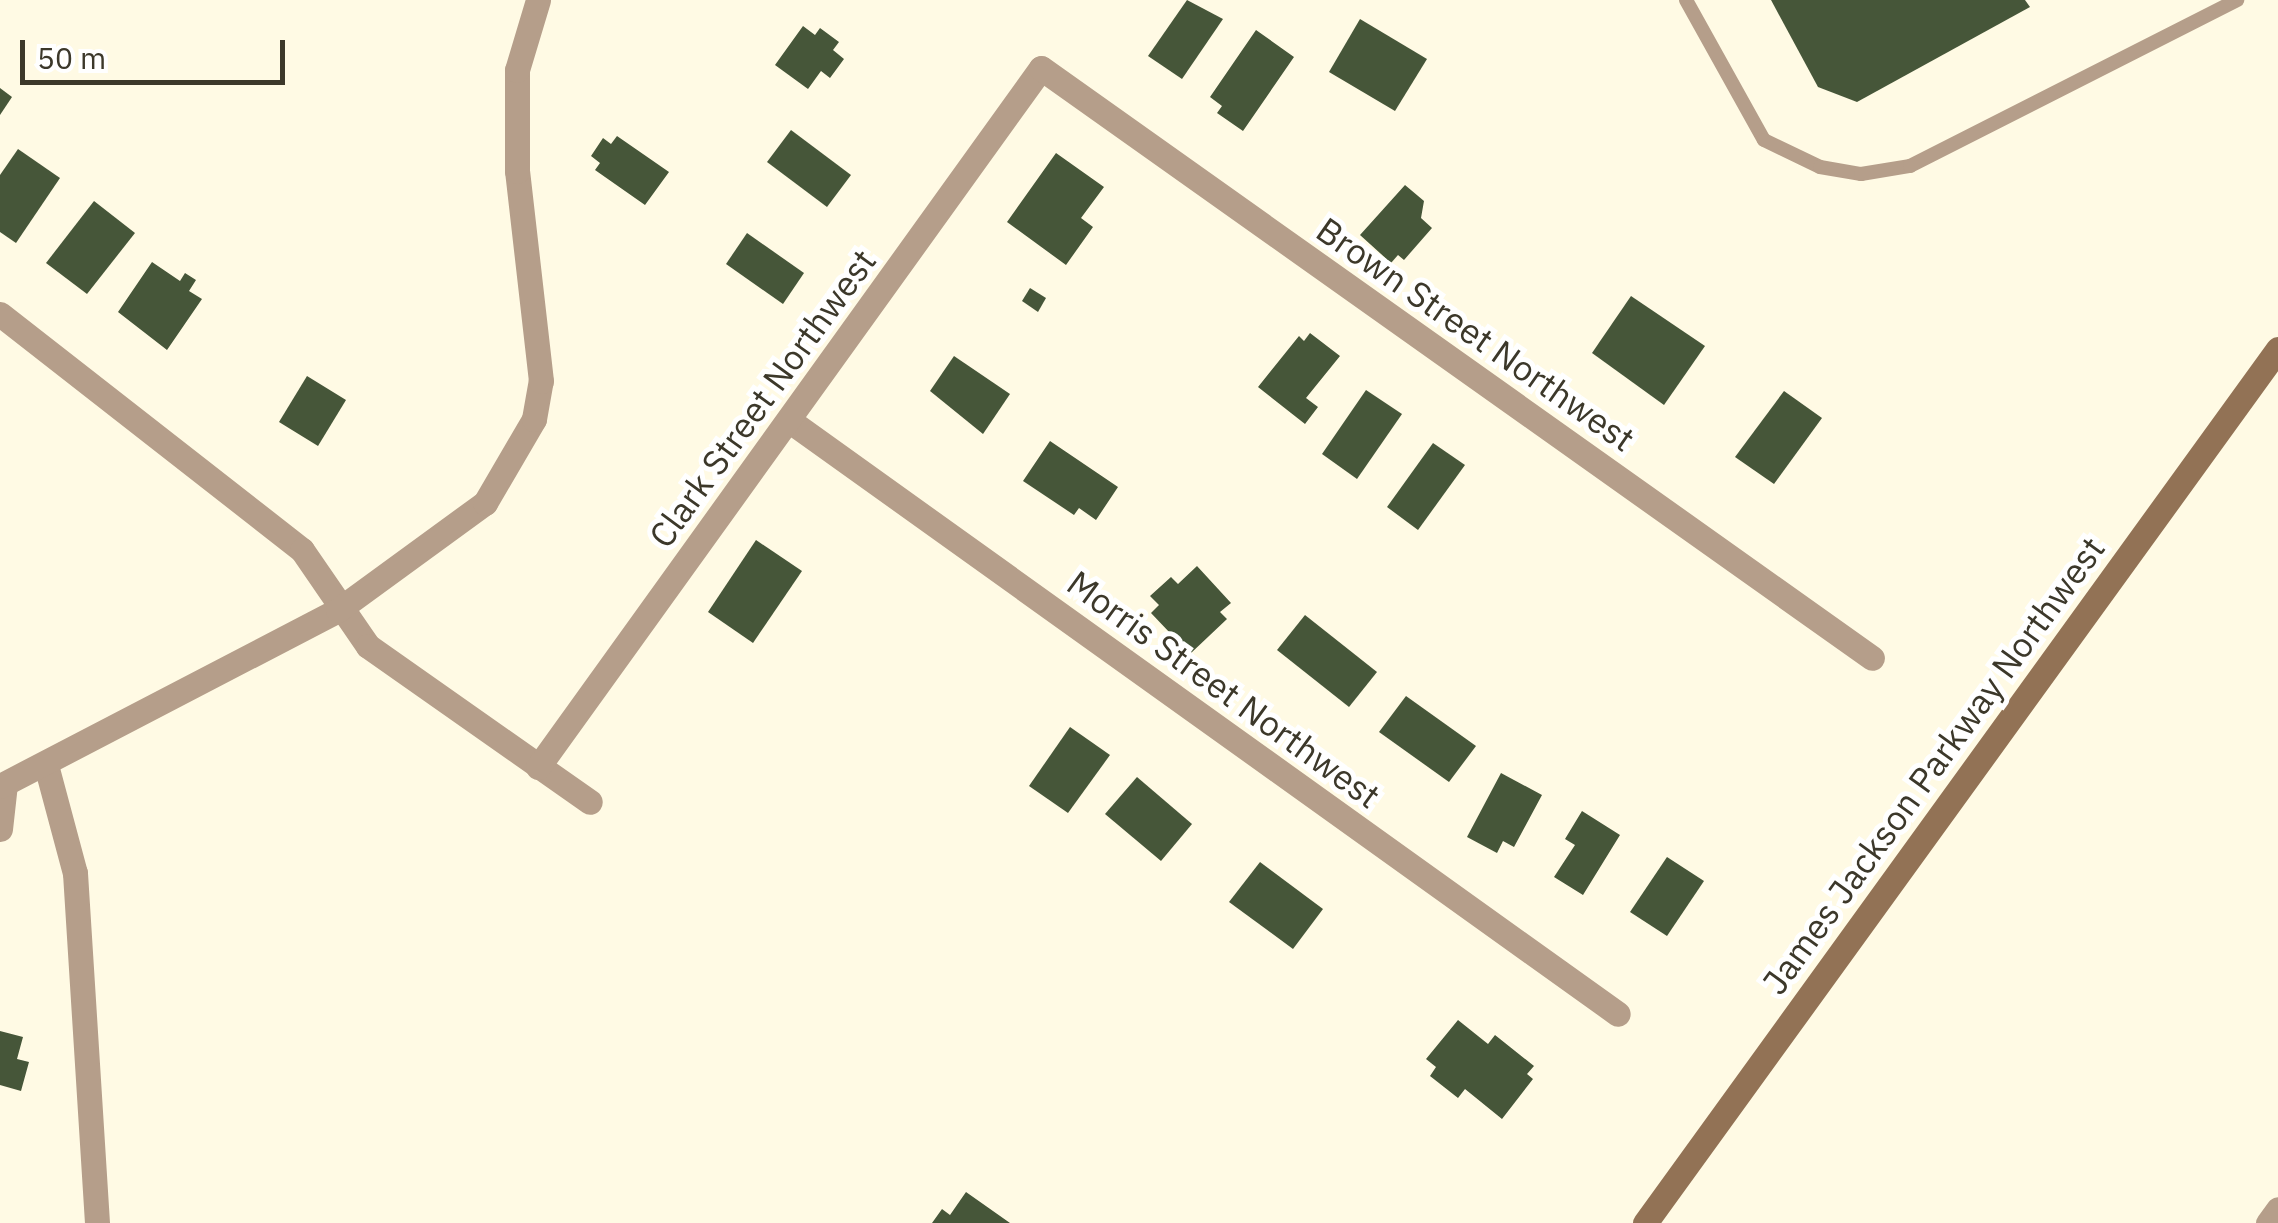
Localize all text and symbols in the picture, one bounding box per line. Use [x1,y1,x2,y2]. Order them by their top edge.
scale bar [25,20,290,82]
text: 50 m [37,38,106,77]
street label: Brown Street Northwest [1309,208,1643,460]
street label: Clark Street Northwest [640,241,884,555]
street label: James Jackson Parkway Northwest [1753,528,2113,1002]
street label: Morris Street Northwest [1059,561,1389,817]

